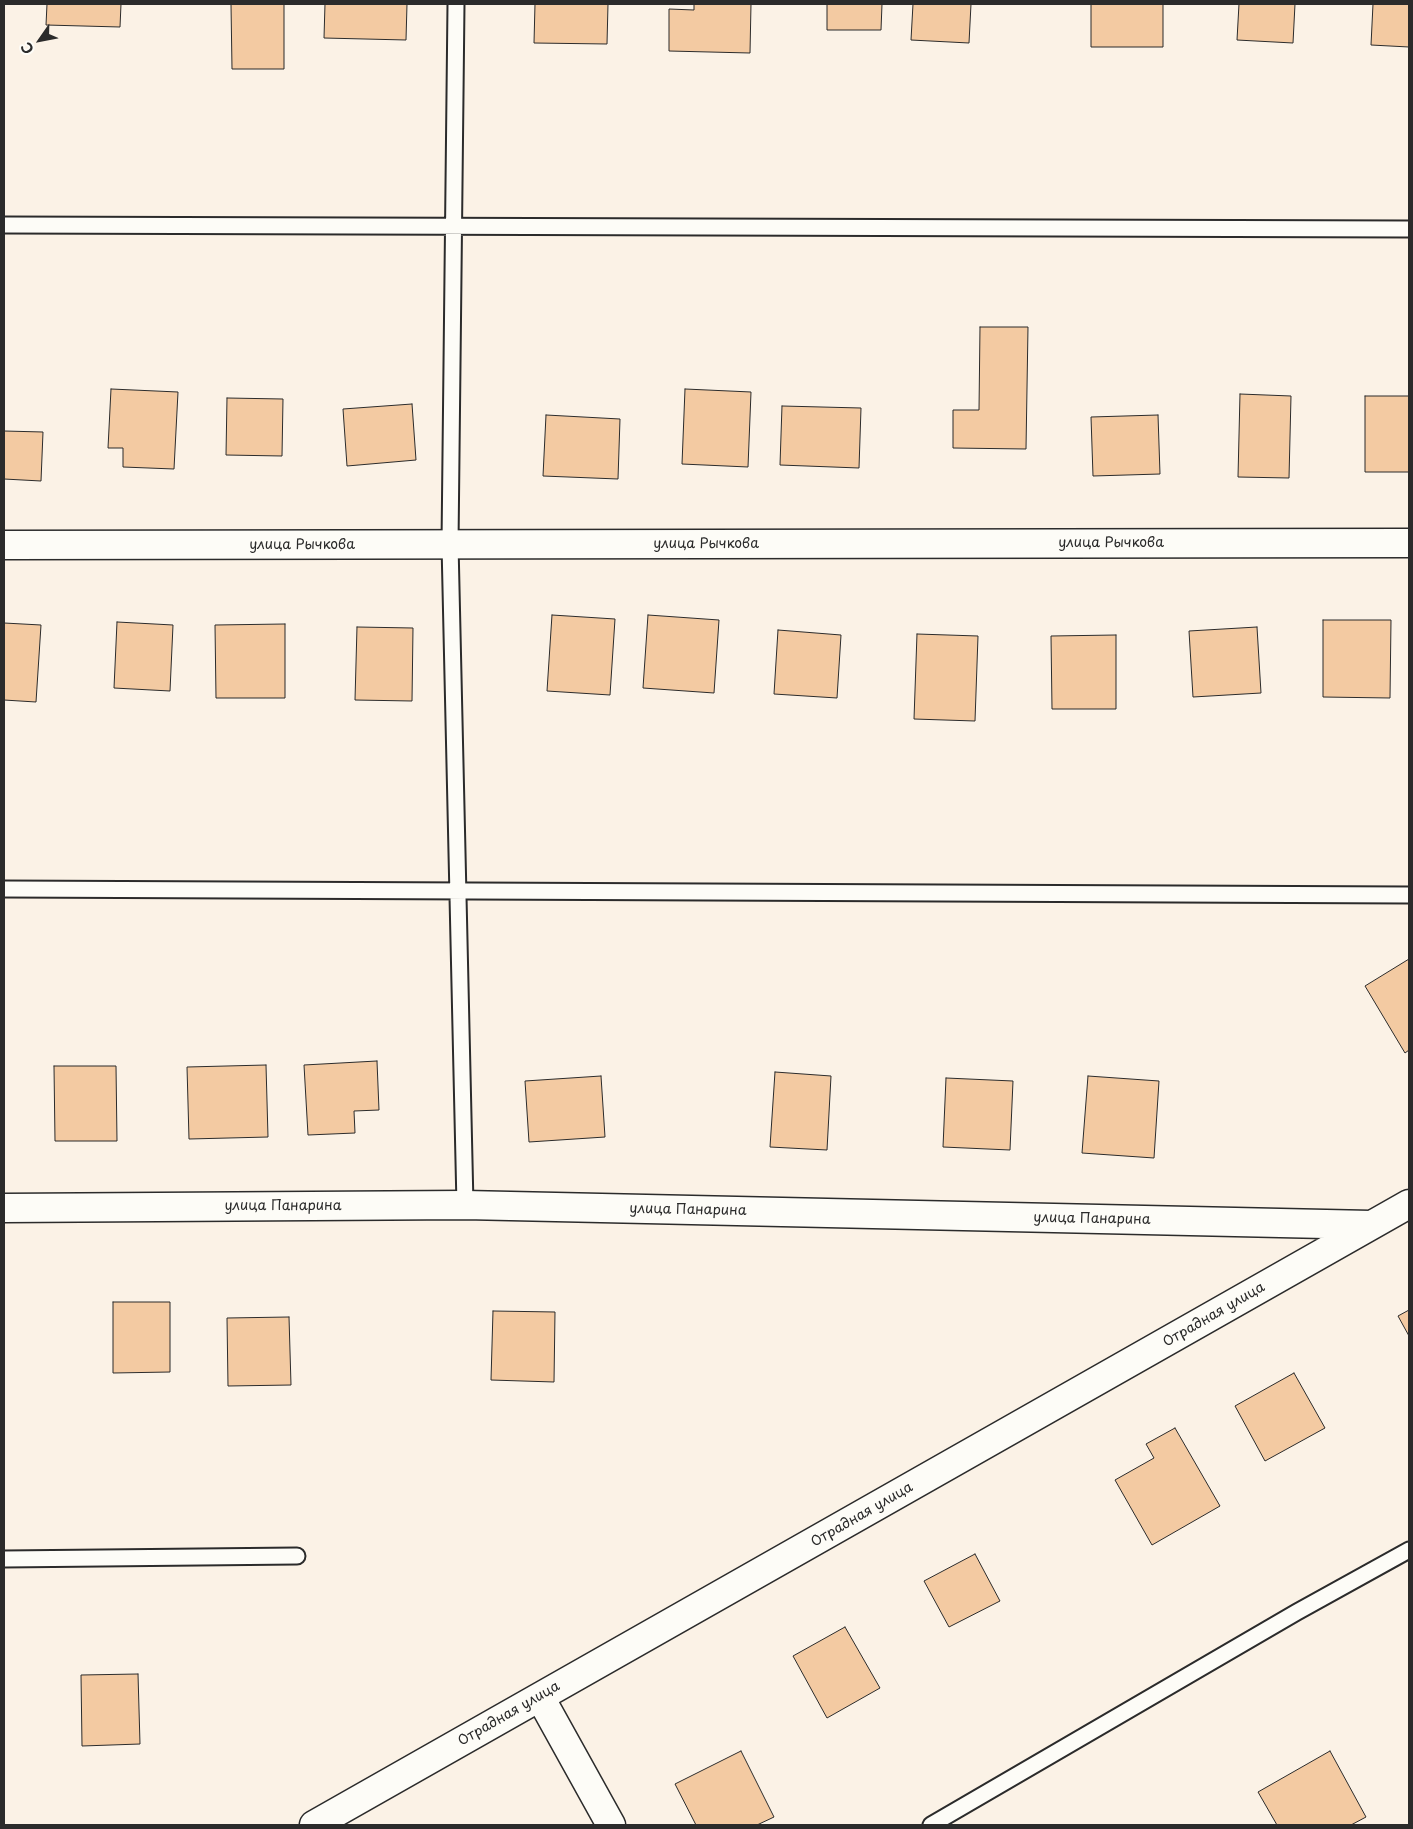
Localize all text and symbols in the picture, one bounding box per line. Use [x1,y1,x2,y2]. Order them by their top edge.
north arrow [15,15,65,65]
text: С [15,38,39,59]
street label: улица Рычкова [1058,535,1164,551]
street label: улица Рычкова [653,536,759,552]
street label: улица Рычкова [249,537,355,553]
street label: улица Панарина [224,1198,342,1214]
street label: улица Панарина [629,1201,747,1219]
street label: улица Панарина [1033,1210,1151,1228]
street label: Отрадная улица [1160,1279,1268,1351]
street label: Отрадная улица [808,1479,916,1551]
street label: Отрадная улица [455,1678,563,1750]

